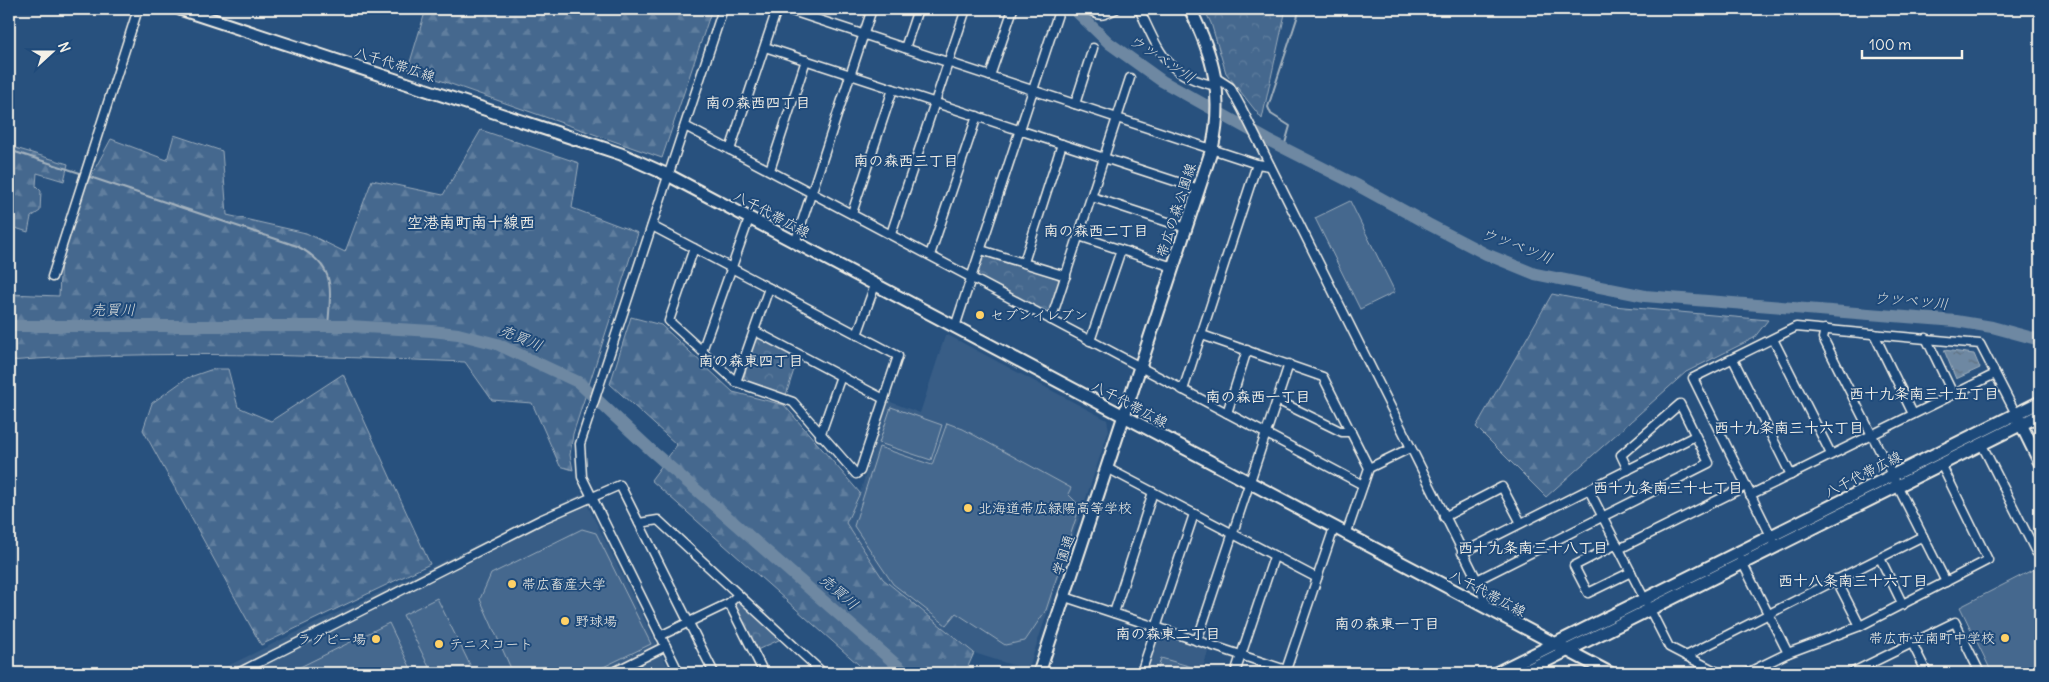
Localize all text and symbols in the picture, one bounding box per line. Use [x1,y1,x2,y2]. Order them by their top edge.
north arrow [28,28,78,78]
scale bar [1862,28,1962,60]
water label: ウツベツ川 [1126,30,1199,87]
text: 100 m [1869,35,1911,54]
text: N [54,40,74,55]
street label: 八千代帯広線 [352,42,438,86]
district label: 南の森西四丁目 [705,93,811,112]
district label: 南の森西三丁目 [853,151,959,170]
street label: 帯広の森公園線 [1152,161,1200,259]
street label: 八千代帯広線 [731,186,813,242]
district label: 空港南町南十線西 [407,212,535,232]
district label: 南の森西二丁目 [1043,221,1149,240]
water label: ウツベツ川 [1479,223,1556,268]
water label: ウツベツ川 [1873,288,1949,313]
water label: 売買川 [90,300,136,319]
place label: セブンイレブン [990,306,1088,324]
marker: セブンイレブン [974,309,986,321]
water label: 売買川 [497,320,546,355]
district label: 南の森東四丁目 [698,351,804,370]
street label: 八千代帯広線 [1089,376,1171,432]
district label: 西十九条南三十五丁目 [1849,384,1999,403]
district label: 南の森西一丁目 [1205,387,1311,406]
district label: 西十九条南三十六丁目 [1714,418,1864,437]
street label: 八千代帯広線 [1821,447,1905,501]
district label: 西十九条南三十七丁目 [1593,478,1743,497]
place label: 北海道帯広緑陽高等学校 [978,499,1132,517]
marker: 北海道帯広緑陽高等学校 [962,502,974,514]
street label: 学園通 [1048,532,1078,578]
district label: 西十九条南三十八丁目 [1458,538,1608,557]
street label: 八千代帯広線 [1447,565,1529,621]
water label: 売買川 [816,570,863,614]
district label: 西十八条南三十六丁目 [1778,571,1928,590]
place label: 帯広畜産大学 [522,575,606,593]
marker: 帯広畜産大学 [506,578,518,590]
place label: 野球場 [575,612,617,630]
district label: 南の森東一丁目 [1334,614,1440,633]
marker: 野球場 [559,615,571,627]
district label: 南の森東二丁目 [1115,624,1221,643]
place label: 帯広市立南町中学校 [1869,629,1995,647]
place label: ラグビー場 [297,630,366,648]
marker: 帯広市立南町中学校 [1999,632,2011,644]
marker: ラグビー場 [370,633,382,645]
place label: テニスコート [449,635,533,653]
marker: テニスコート [433,638,445,650]

